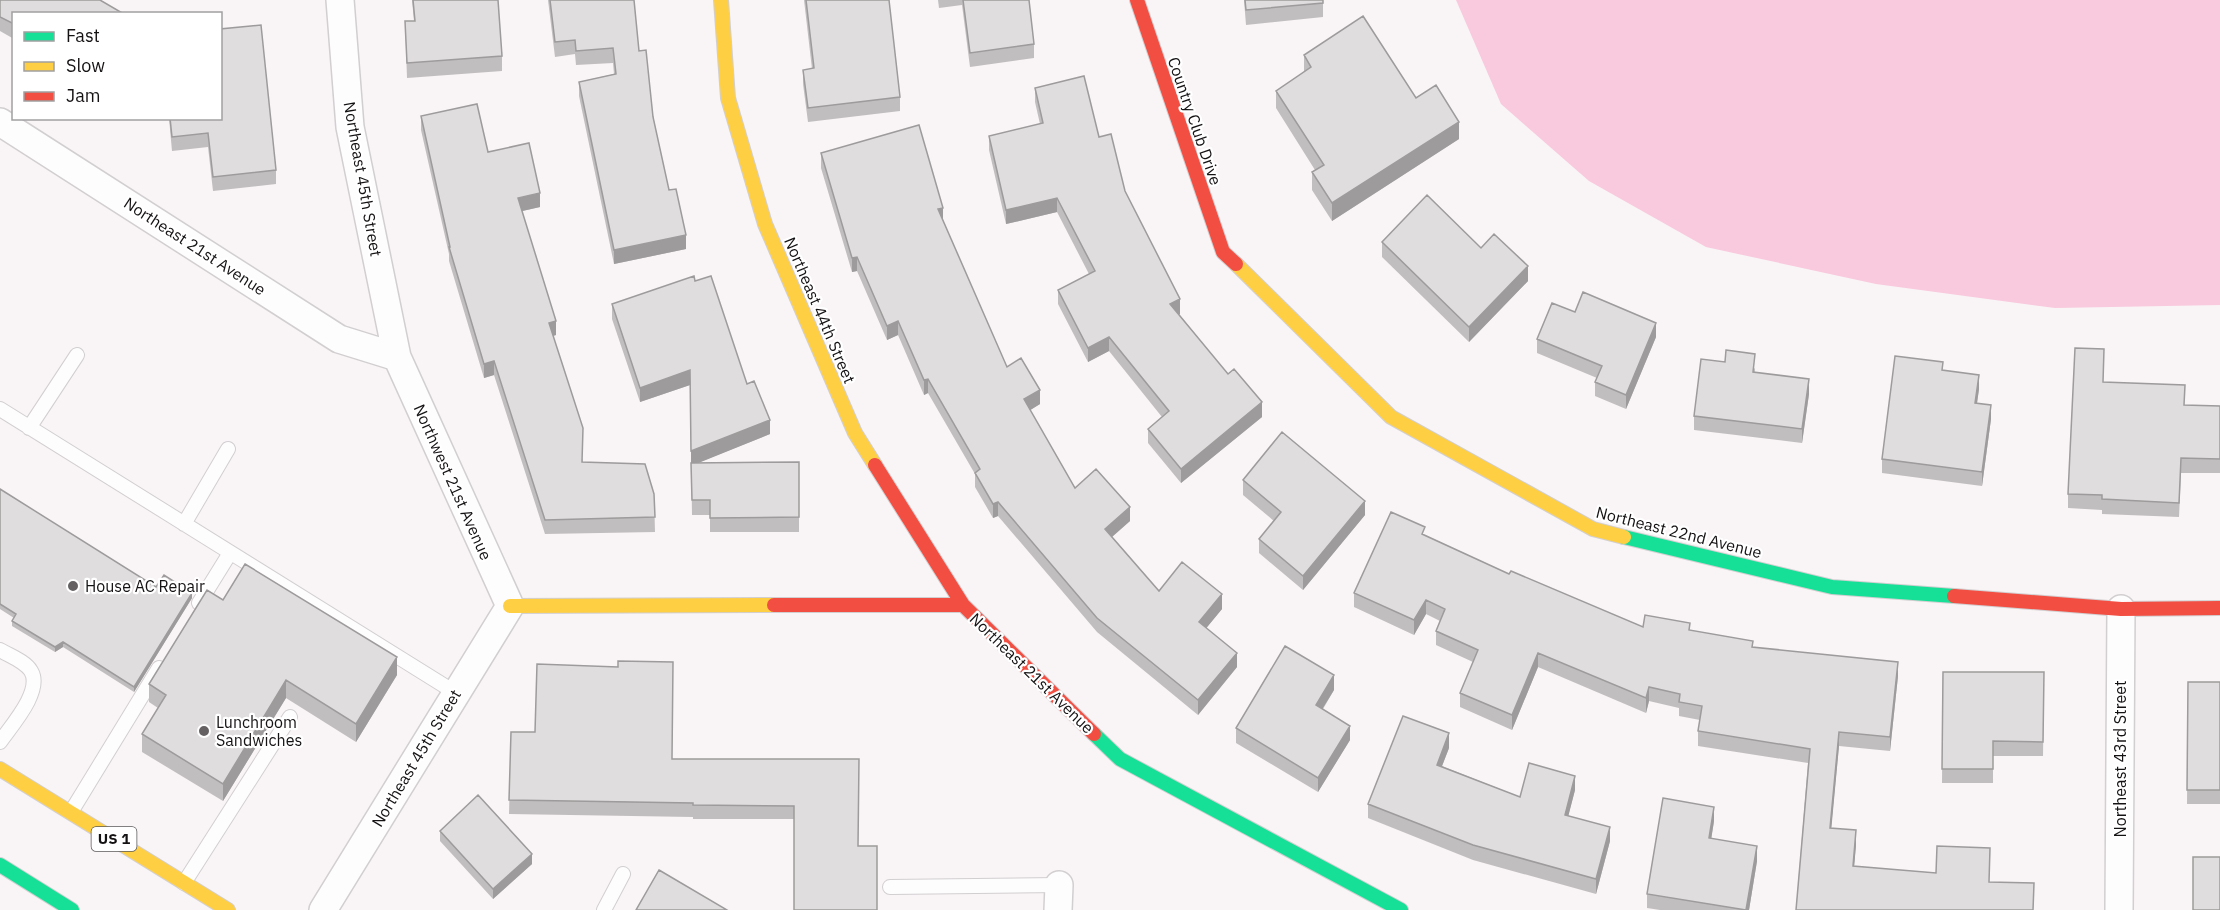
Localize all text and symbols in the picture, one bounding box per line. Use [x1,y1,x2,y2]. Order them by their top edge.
legend [12,12,222,120]
text: Fast [66,24,100,47]
text: Slow [66,54,105,77]
street label: Country Club Drive [1164,54,1226,188]
text: Jam [66,84,101,107]
street label: Northeast 45th Street [340,100,386,258]
street label: Northeast 21st Avenue [120,193,270,299]
street label: Northeast 44th Street [780,234,860,386]
street label: Northwest 21st Avenue [410,401,497,563]
street label: Northeast 22nd Avenue [1594,502,1764,562]
place label: House AC Repair [85,576,205,596]
marker: House AC Repair [66,579,80,593]
street label: Northeast 21st Avenue [966,608,1098,738]
street label: Northeast 43rd Street [2110,680,2130,838]
street label: Northeast 45th Street [367,686,465,830]
place label: Lunchroom Sandwiches [216,712,302,750]
marker: Lunchroom Sandwiches [197,724,211,738]
road number: US 1 [92,827,136,851]

